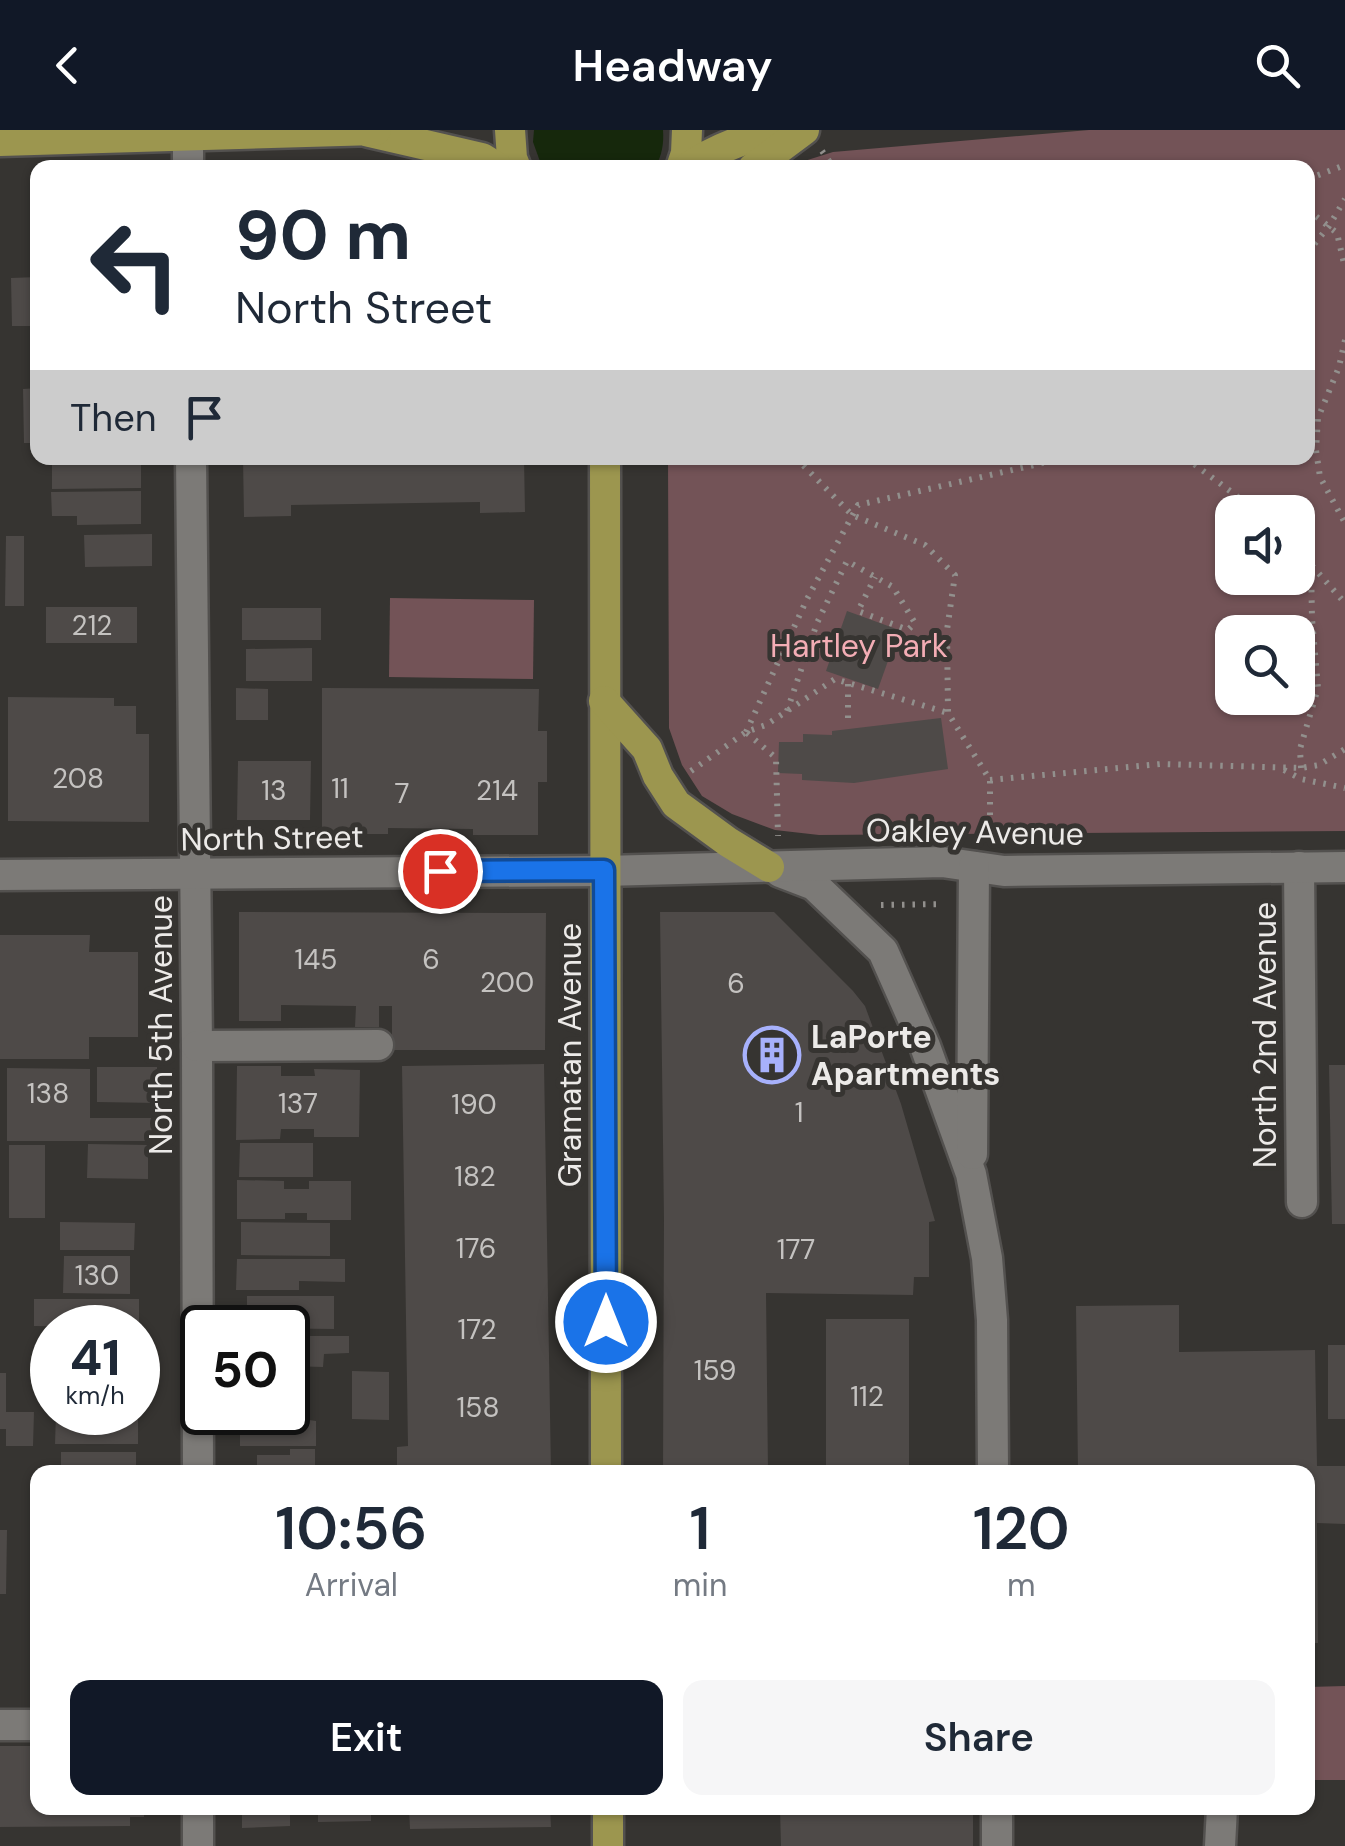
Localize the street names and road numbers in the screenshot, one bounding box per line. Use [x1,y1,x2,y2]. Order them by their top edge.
street label: Oakley Avenue [866,809,1084,855]
street label: North Street [180,815,364,861]
street label: North 5th Avenue [140,895,182,1155]
street label: North 2nd Avenue [1244,902,1286,1168]
street label: Gramatan Avenue [549,923,591,1187]

